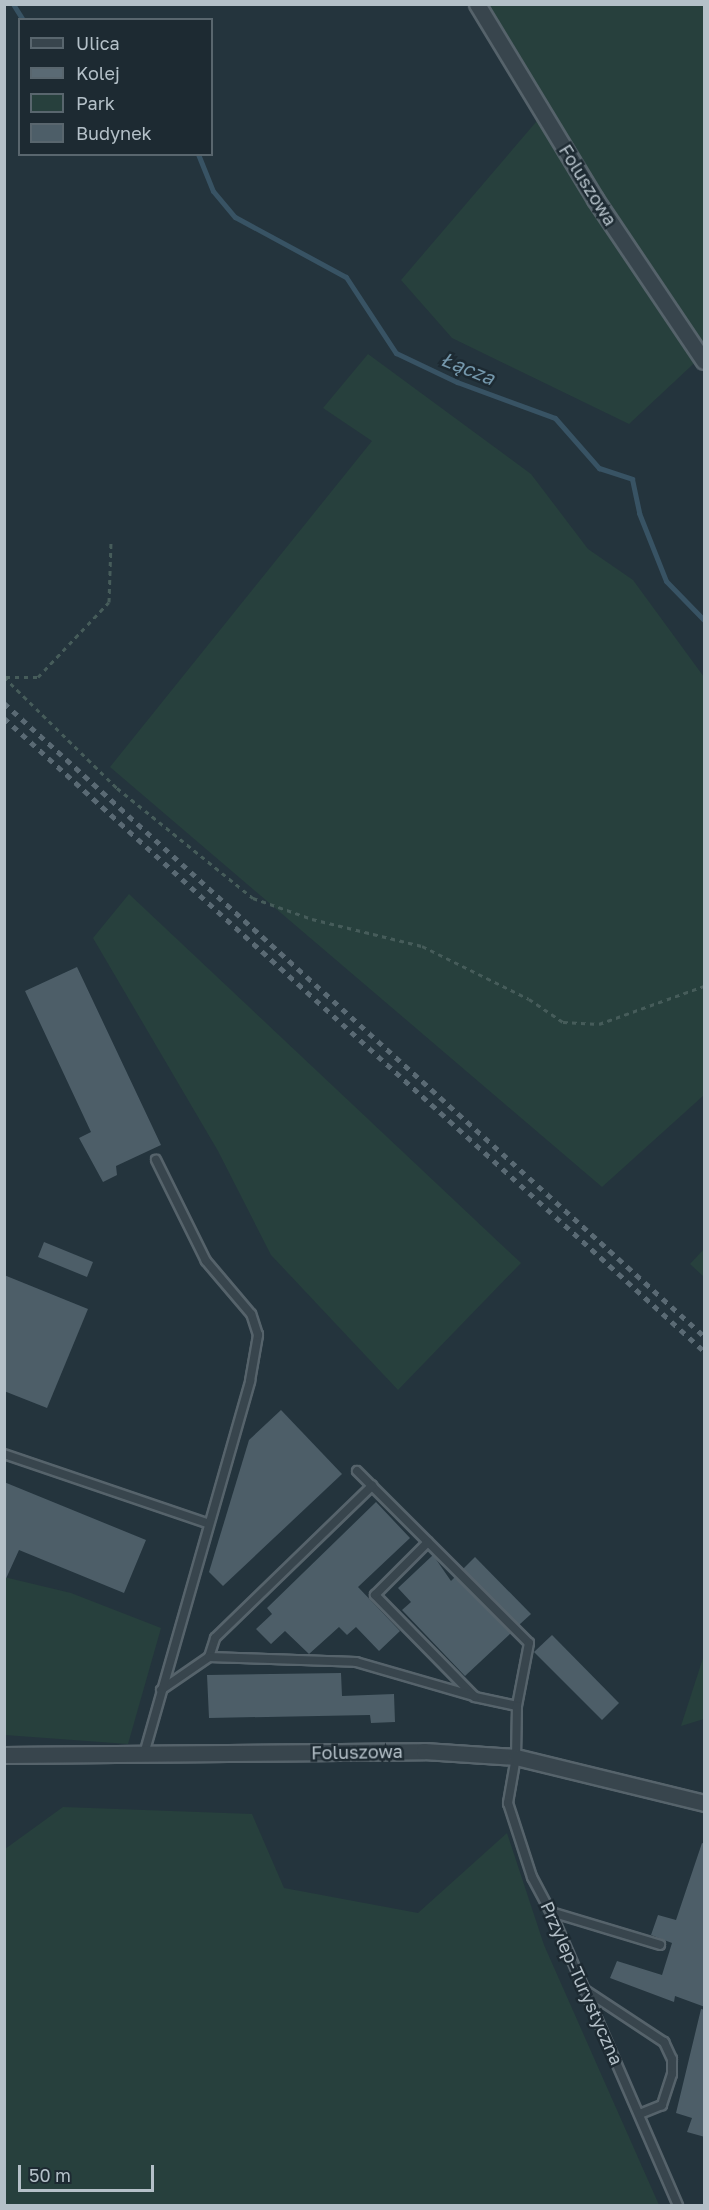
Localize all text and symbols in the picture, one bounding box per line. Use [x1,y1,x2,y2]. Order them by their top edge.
legend [18,18,213,156]
text: Ulica [76,32,120,54]
text: Kolej [76,62,120,84]
text: Park [76,92,115,114]
text: Budynek [76,122,152,144]
street label: Foluszowa [555,140,621,230]
water label: Łącza [438,346,498,390]
street label: Foluszowa [311,1740,403,1764]
street label: Przylep-Turystyczna [536,1898,628,2068]
scale bar [21,2153,158,2191]
text: 50 m [29,2164,71,2186]

